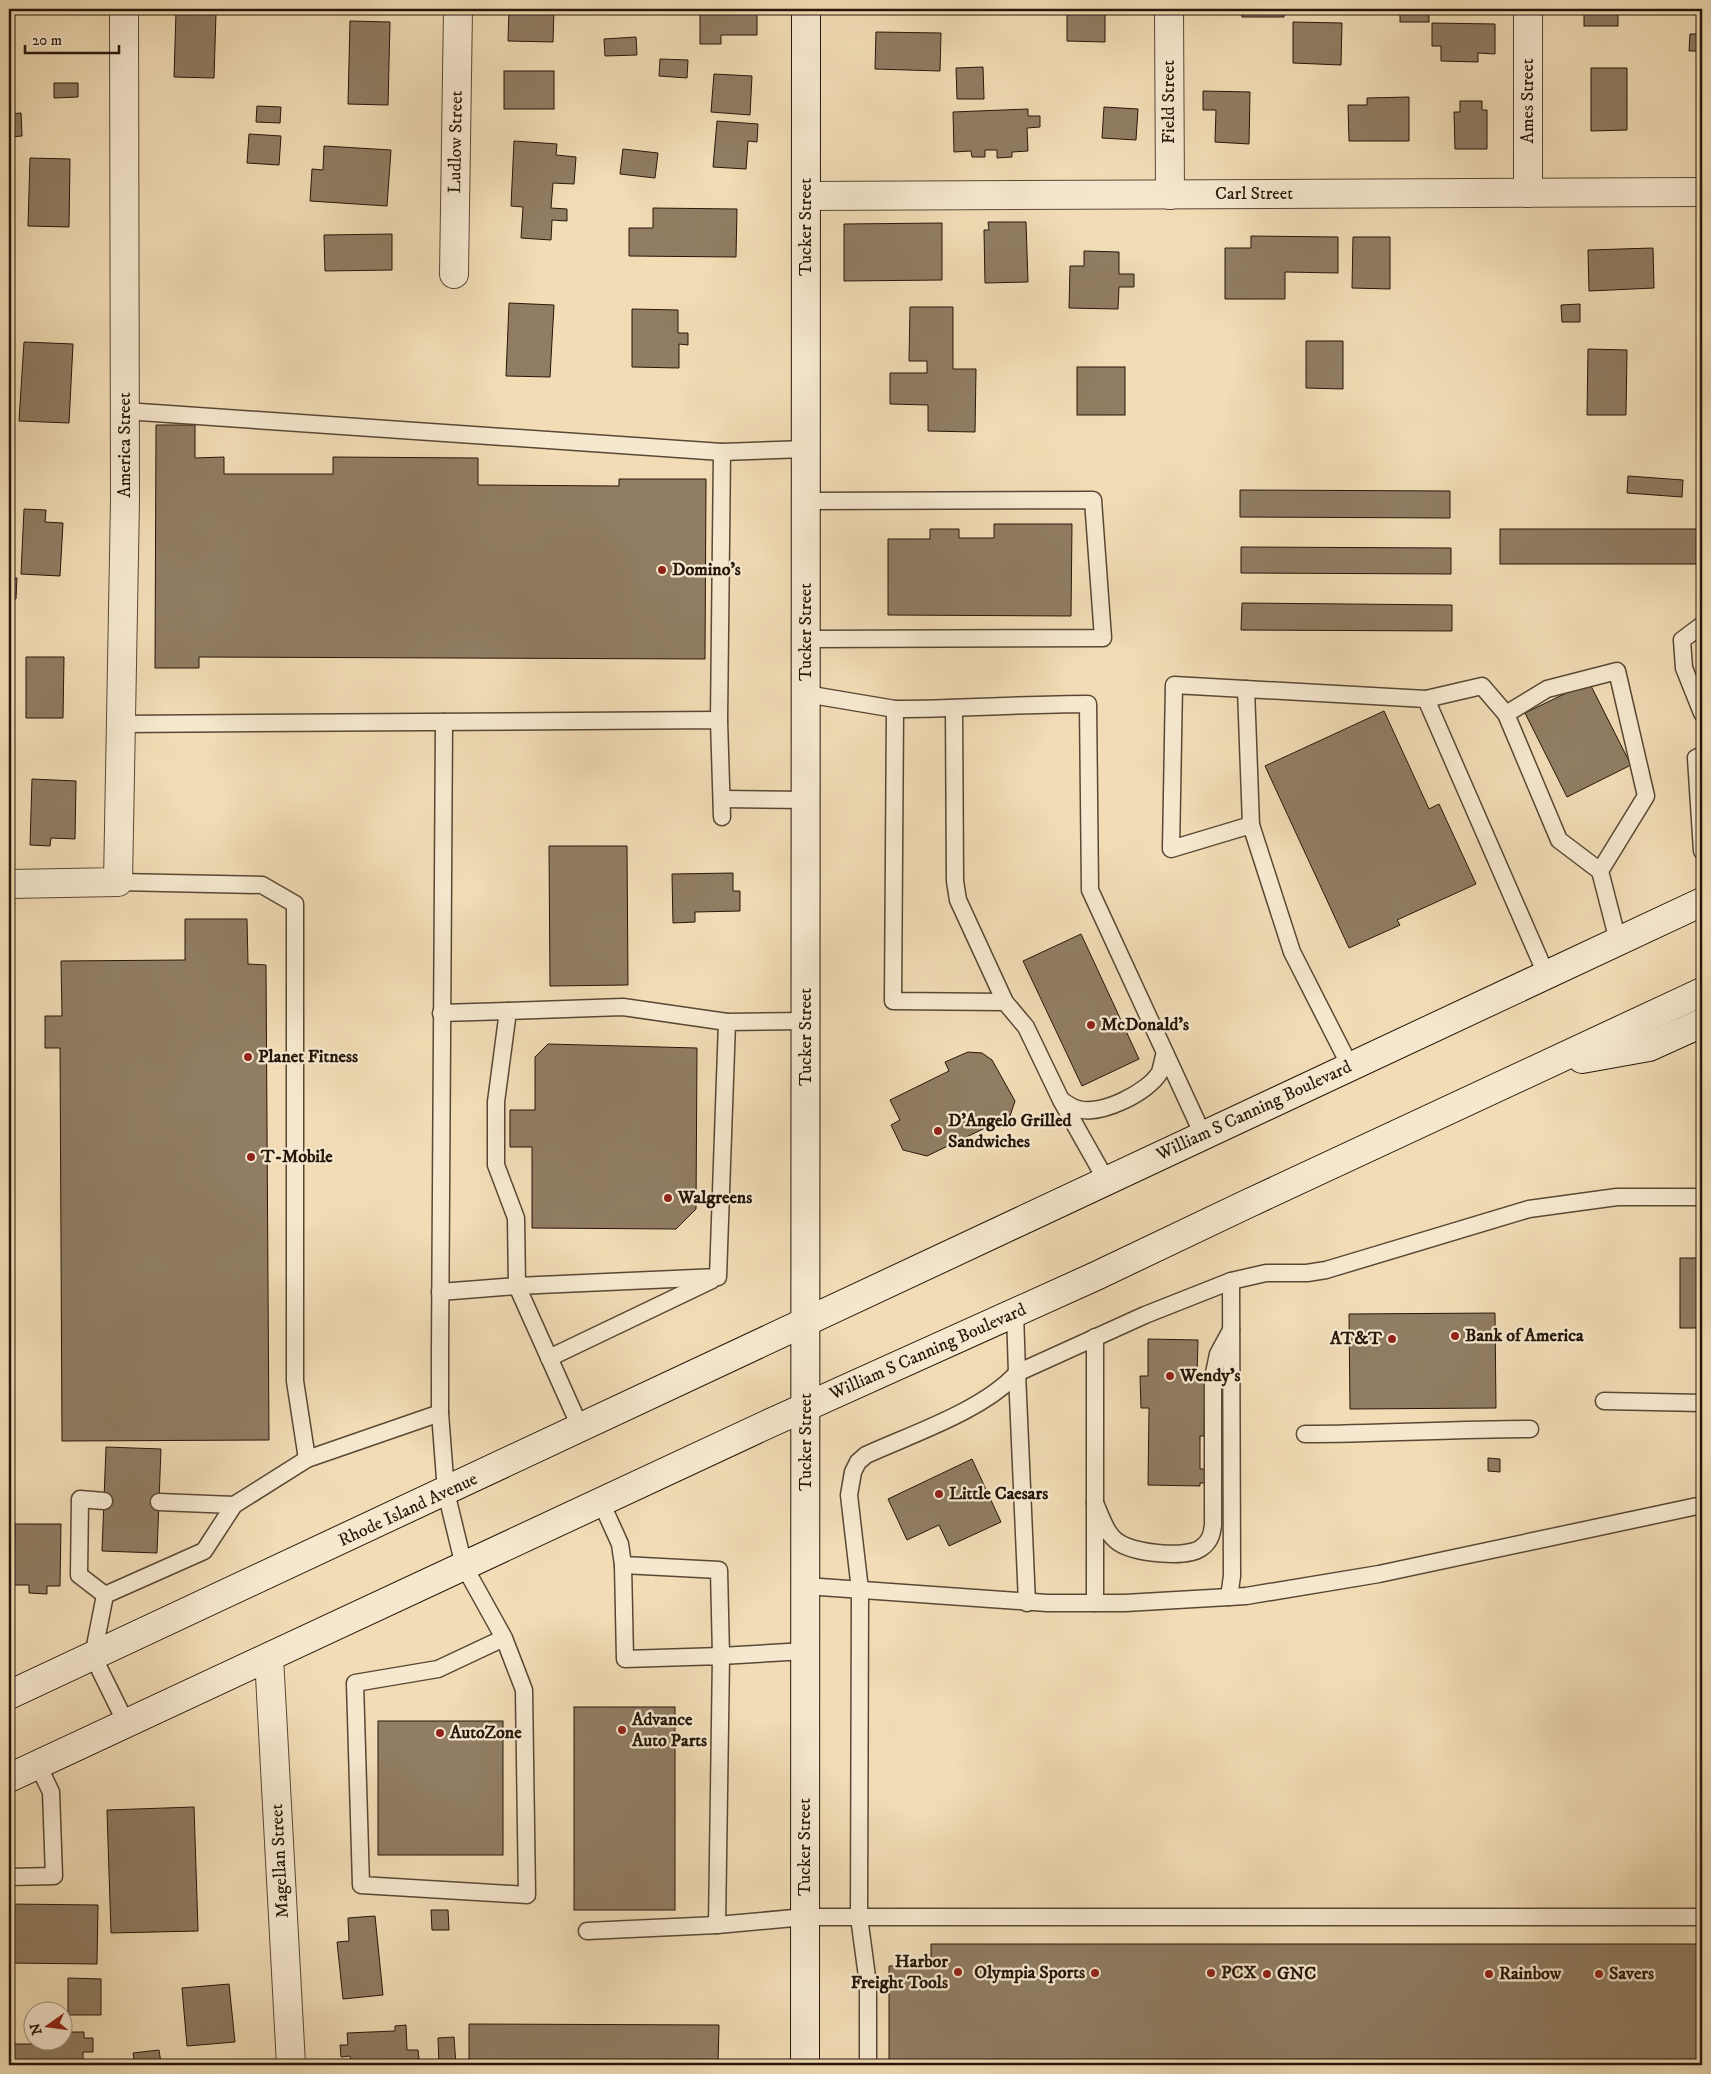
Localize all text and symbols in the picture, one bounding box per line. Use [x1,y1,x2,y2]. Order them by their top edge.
scale bar [25,22,119,54]
text: 20 m [32,31,62,50]
street label: Ames Street [1517,58,1539,143]
street label: Field Street [1158,60,1180,144]
street label: Ludlow Street [444,90,468,194]
street label: Tucker Street [795,178,817,276]
street label: Carl Street [1215,183,1293,205]
street label: America Street [114,392,136,498]
place label: Domino's [672,559,741,581]
marker: Domino's [656,564,668,576]
street label: Tucker Street [795,583,817,681]
street label: Tucker Street [795,988,817,1086]
place label: McDonald's [1101,1014,1189,1036]
marker: McDonald's [1085,1019,1097,1031]
place label: Planet Fitness [258,1046,358,1068]
marker: Planet Fitness [242,1051,254,1063]
street label: William S Canning Boulevard [1152,1056,1355,1166]
place label: D'Angelo Grilled Sandwiches [948,1110,1073,1153]
marker: D'Angelo Grilled Sandwiches [932,1125,944,1137]
place label: T-Mobile [260,1146,333,1168]
marker: T-Mobile [245,1151,257,1163]
place label: Walgreens [677,1187,752,1209]
marker: Walgreens [662,1192,674,1204]
street label: William S Canning Boulevard [825,1299,1030,1406]
place label: Bank of America [1465,1325,1584,1347]
place label: AT&T [1329,1328,1382,1350]
marker: Bank of America [1449,1330,1461,1342]
marker: AT&T [1386,1333,1398,1345]
place label: Wendy's [1179,1365,1240,1387]
marker: Wendy's [1164,1370,1176,1382]
street label: Tucker Street [795,1393,817,1491]
street label: Rhode Island Avenue [335,1468,481,1552]
place label: Little Caesars [949,1483,1048,1505]
marker: Little Caesars [933,1488,945,1500]
place label: Advance Auto Parts [631,1709,707,1752]
place label: AutoZone [449,1722,522,1744]
marker: Advance Auto Parts [616,1724,628,1736]
marker: AutoZone [434,1727,446,1739]
street label: Tucker Street [794,1798,816,1896]
street label: Magellan Street [266,1803,294,1919]
place label: Harbor Freight Tools [851,1951,948,1994]
place label: Olympia Sports [974,1962,1085,1984]
place label: PCX [1221,1962,1257,1984]
place label: GNC [1277,1963,1316,1985]
place label: Rainbow [1499,1963,1562,1985]
place label: Savers [1609,1963,1654,1985]
marker: Harbor Freight Tools [952,1966,964,1978]
marker: Olympia Sports [1089,1967,1101,1979]
marker: PCX [1205,1967,1217,1979]
marker: GNC [1261,1968,1273,1980]
marker: Rainbow [1483,1968,1495,1980]
marker: Savers [1593,1968,1605,1980]
north arrow [22,2002,72,2052]
text: N [26,2021,46,2037]

